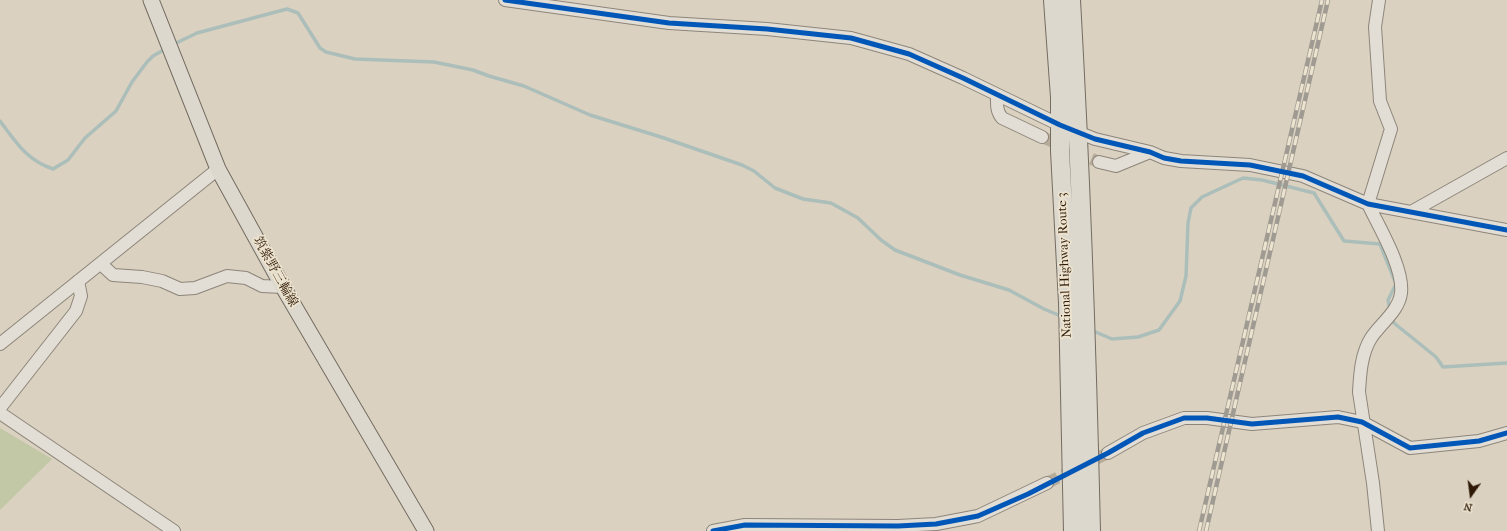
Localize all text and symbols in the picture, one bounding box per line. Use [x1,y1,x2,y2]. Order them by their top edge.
street label: National Highway Route 3 [1055,192,1075,338]
street label: 筑紫野三輪線 [249,234,301,310]
north arrow [1451,475,1491,515]
text: N [1462,500,1474,514]

